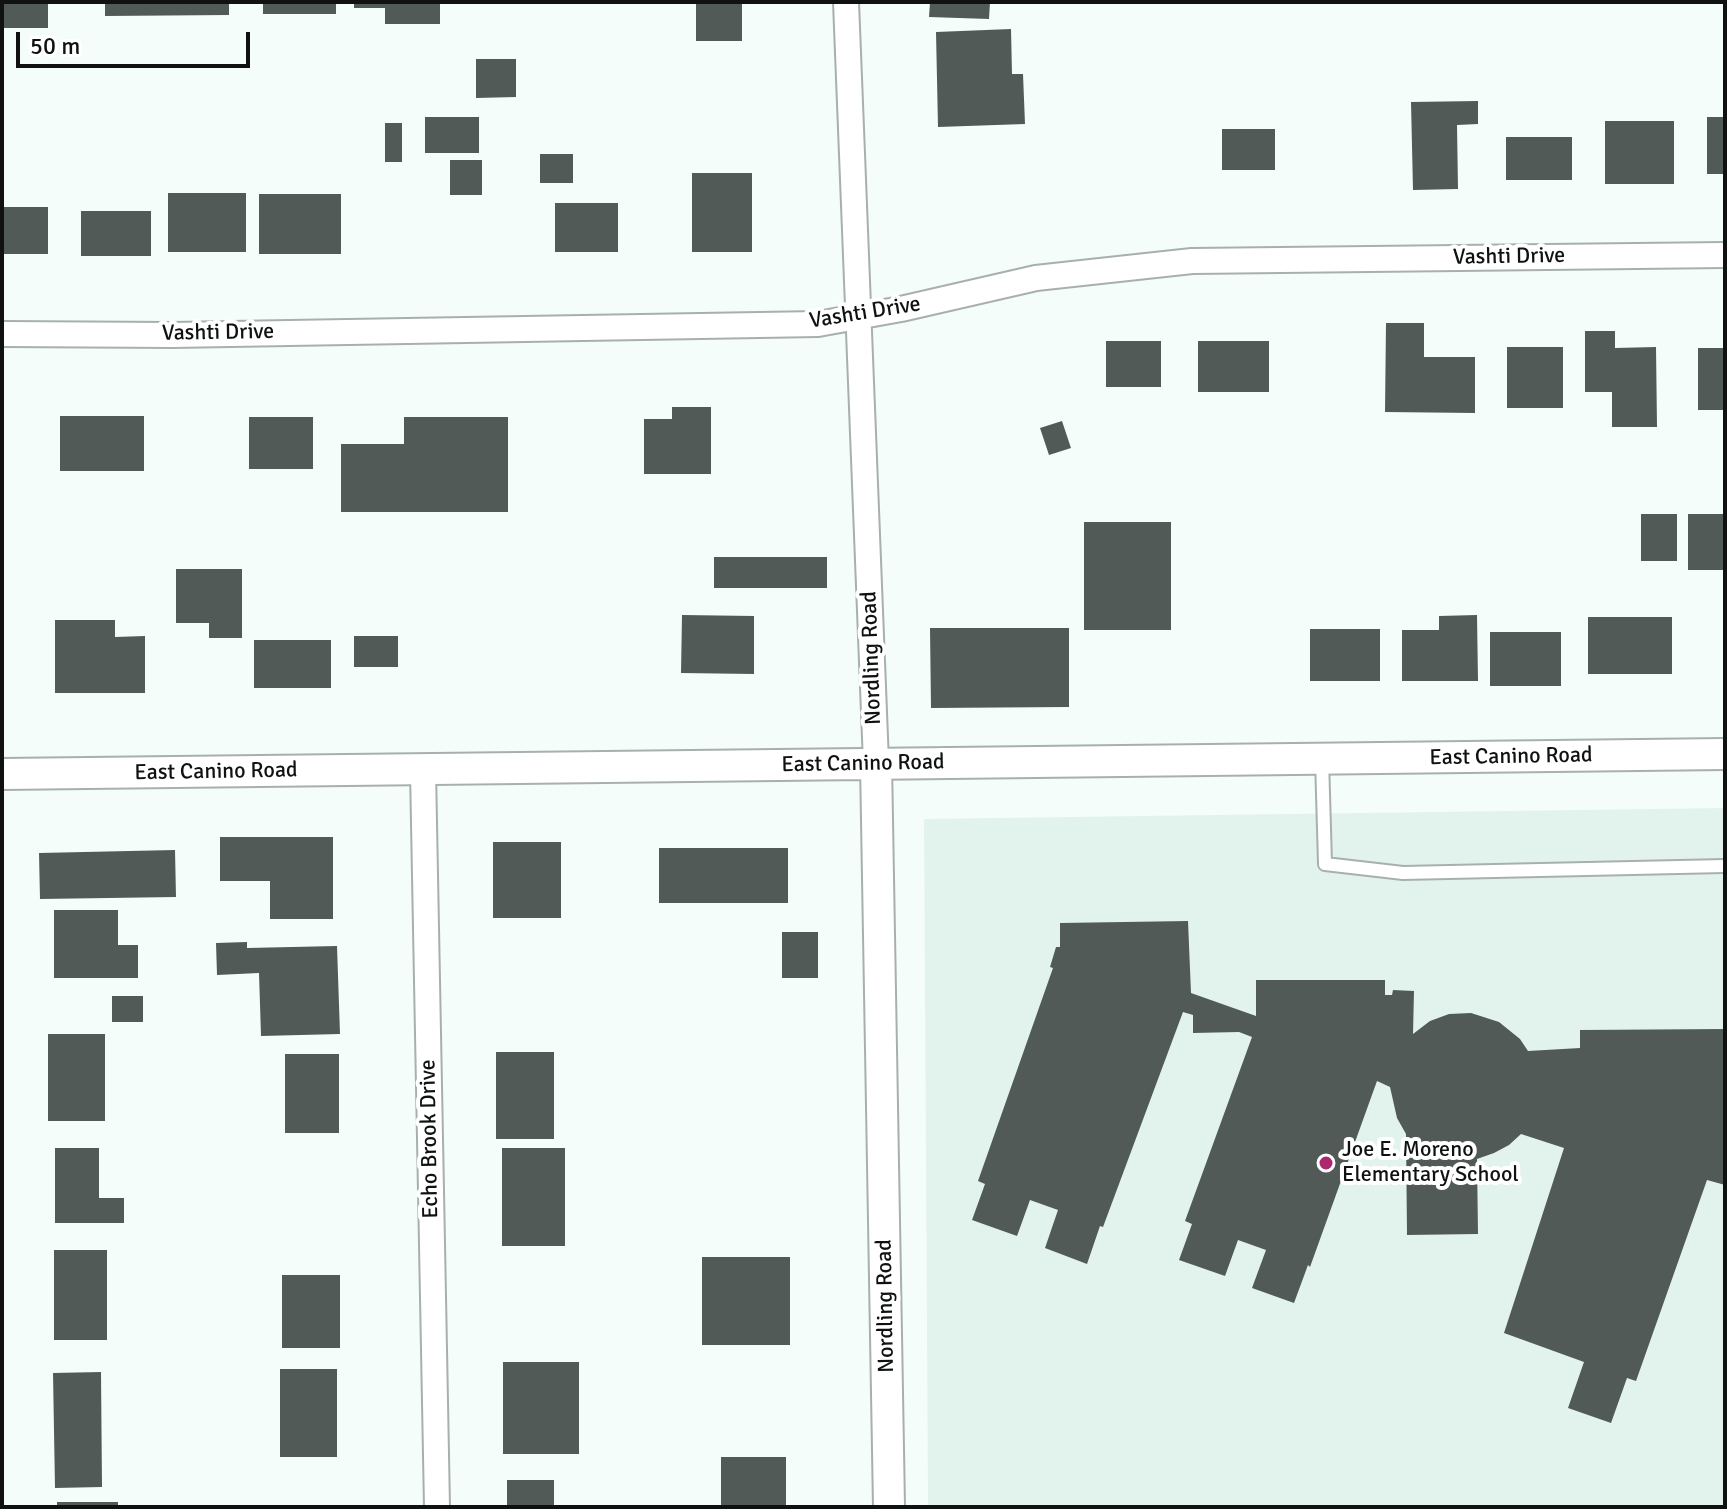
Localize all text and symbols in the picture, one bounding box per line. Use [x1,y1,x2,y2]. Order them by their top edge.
scale bar [20,16,254,66]
text: 50 m [30,31,80,61]
street label: Vashti Drive [1453,243,1565,271]
street label: Vashti Drive [807,291,923,335]
street label: Vashti Drive [162,319,274,347]
street label: Nordling Road [856,591,888,725]
street label: East Canino Road [1429,742,1593,772]
street label: East Canino Road [781,749,945,779]
street label: East Canino Road [134,757,298,787]
street label: Echo Brook Drive [415,1059,445,1219]
place label: Joe E. Moreno Elementary School [1342,1137,1519,1188]
marker: Joe E. Moreno Elementary School [1317,1154,1335,1172]
street label: Nordling Road [872,1239,900,1373]

